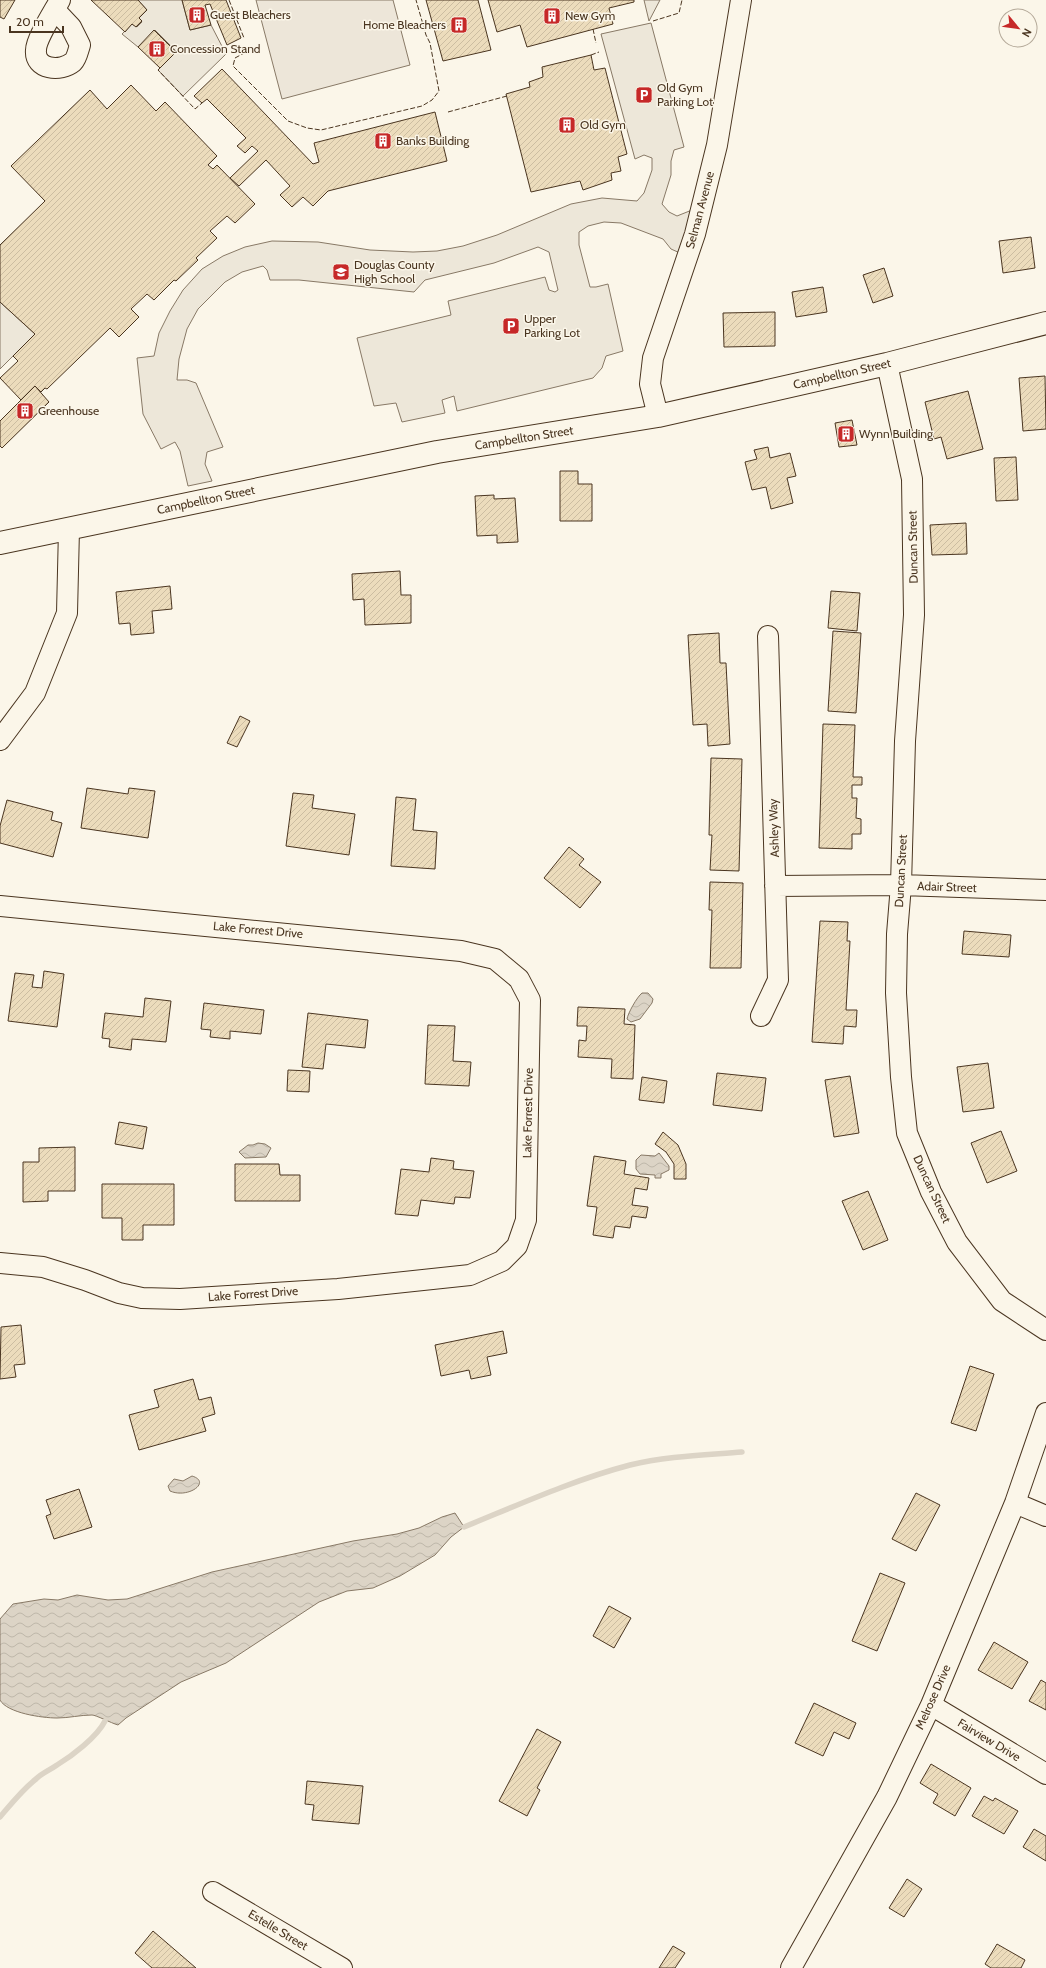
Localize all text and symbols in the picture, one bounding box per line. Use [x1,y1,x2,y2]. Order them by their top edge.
building icon: Guest Bleachers [187,5,207,25]
building icon: New Gym [542,6,562,26]
place label: Guest Bleachers [210,7,291,22]
scale bar [10,8,63,34]
place label: New Gym [565,8,615,23]
north arrow [998,8,1038,48]
text: 20 m [16,14,44,29]
building icon: Home Bleachers [449,15,469,35]
place label: Home Bleachers [363,17,446,32]
text: N [1019,26,1035,40]
building icon: Concession Stand [147,39,167,59]
place label: Concession Stand [170,41,261,56]
place label: Old Gym Parking Lot [657,80,713,109]
parking icon: Old Gym Parking Lot [634,85,654,105]
building icon: Old Gym [557,115,577,135]
place label: Old Gym [580,117,626,132]
building icon: Banks Building [373,131,393,151]
place label: Banks Building [396,133,470,148]
street label: Selman Avenue [682,169,717,250]
place label: Douglas County High School [354,257,435,286]
school or university icon: Douglas County High School [331,262,351,282]
place label: Upper Parking Lot [524,311,580,340]
parking icon: Upper Parking Lot [501,316,521,336]
street label: Campbellton Street [792,355,892,392]
building icon: Greenhouse [15,401,35,421]
place label: Greenhouse [38,403,99,418]
street label: Campbellton Street [474,422,574,453]
building icon: Wynn Building [836,424,856,444]
place label: Wynn Building [859,426,934,441]
street label: Campbellton Street [156,482,256,517]
street label: Duncan Street [904,510,921,584]
street label: Ashley Way [765,798,782,858]
street label: Duncan Street [891,834,910,908]
street label: Adair Street [917,878,977,895]
street label: Lake Forrest Drive [212,918,304,941]
street label: Lake Forrest Drive [519,1068,536,1158]
street label: Duncan Street [910,1152,955,1225]
street label: Lake Forrest Drive [207,1283,299,1304]
street label: Melrose Drive [912,1662,954,1732]
street label: Fairview Drive [955,1715,1023,1764]
street label: Estelle Street [246,1906,311,1953]

